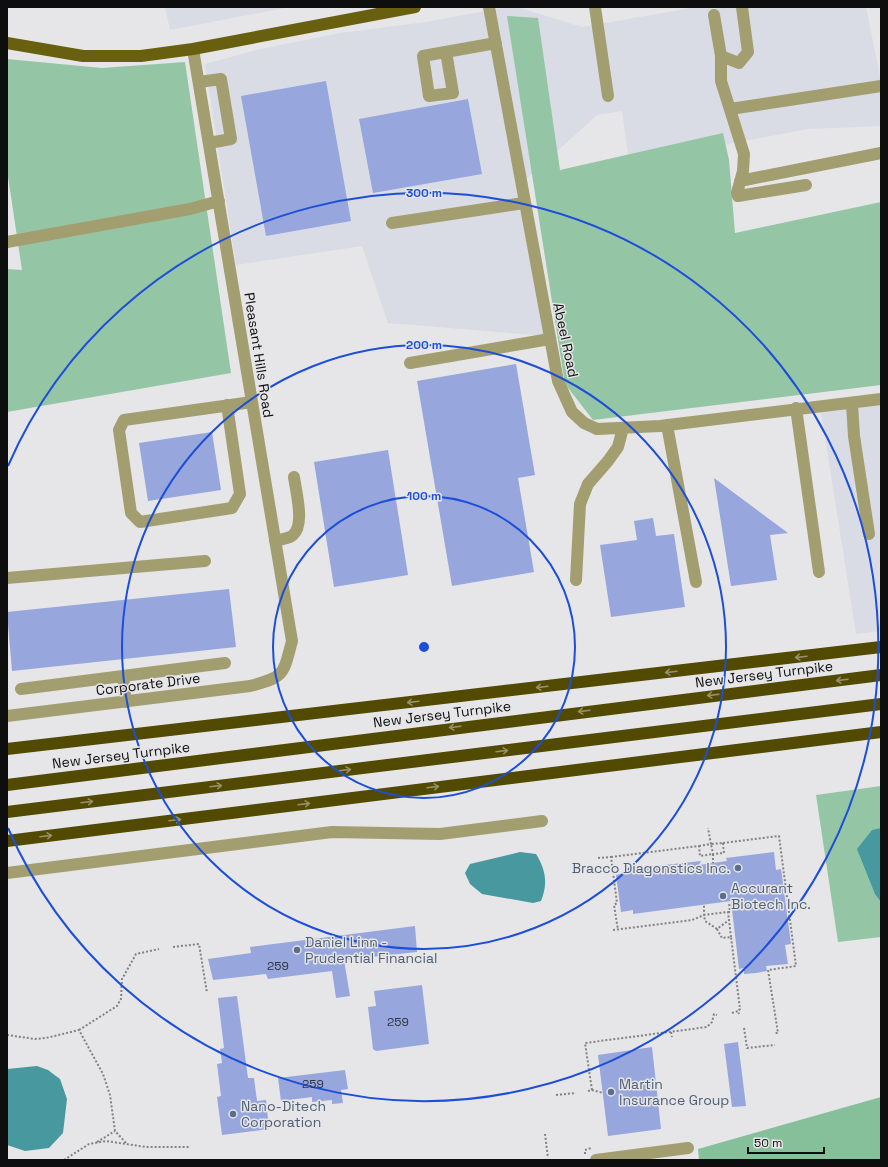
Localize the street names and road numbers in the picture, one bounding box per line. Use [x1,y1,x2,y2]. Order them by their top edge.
street label: Pleasant Hills Road [240,291,278,419]
street label: Abeel Road [549,301,583,379]
street label: New Jersey Turnpike [694,657,834,691]
street label: Corporate Drive [95,669,201,699]
street label: New Jersey Turnpike [372,697,512,731]
street label: New Jersey Turnpike [51,738,191,772]

